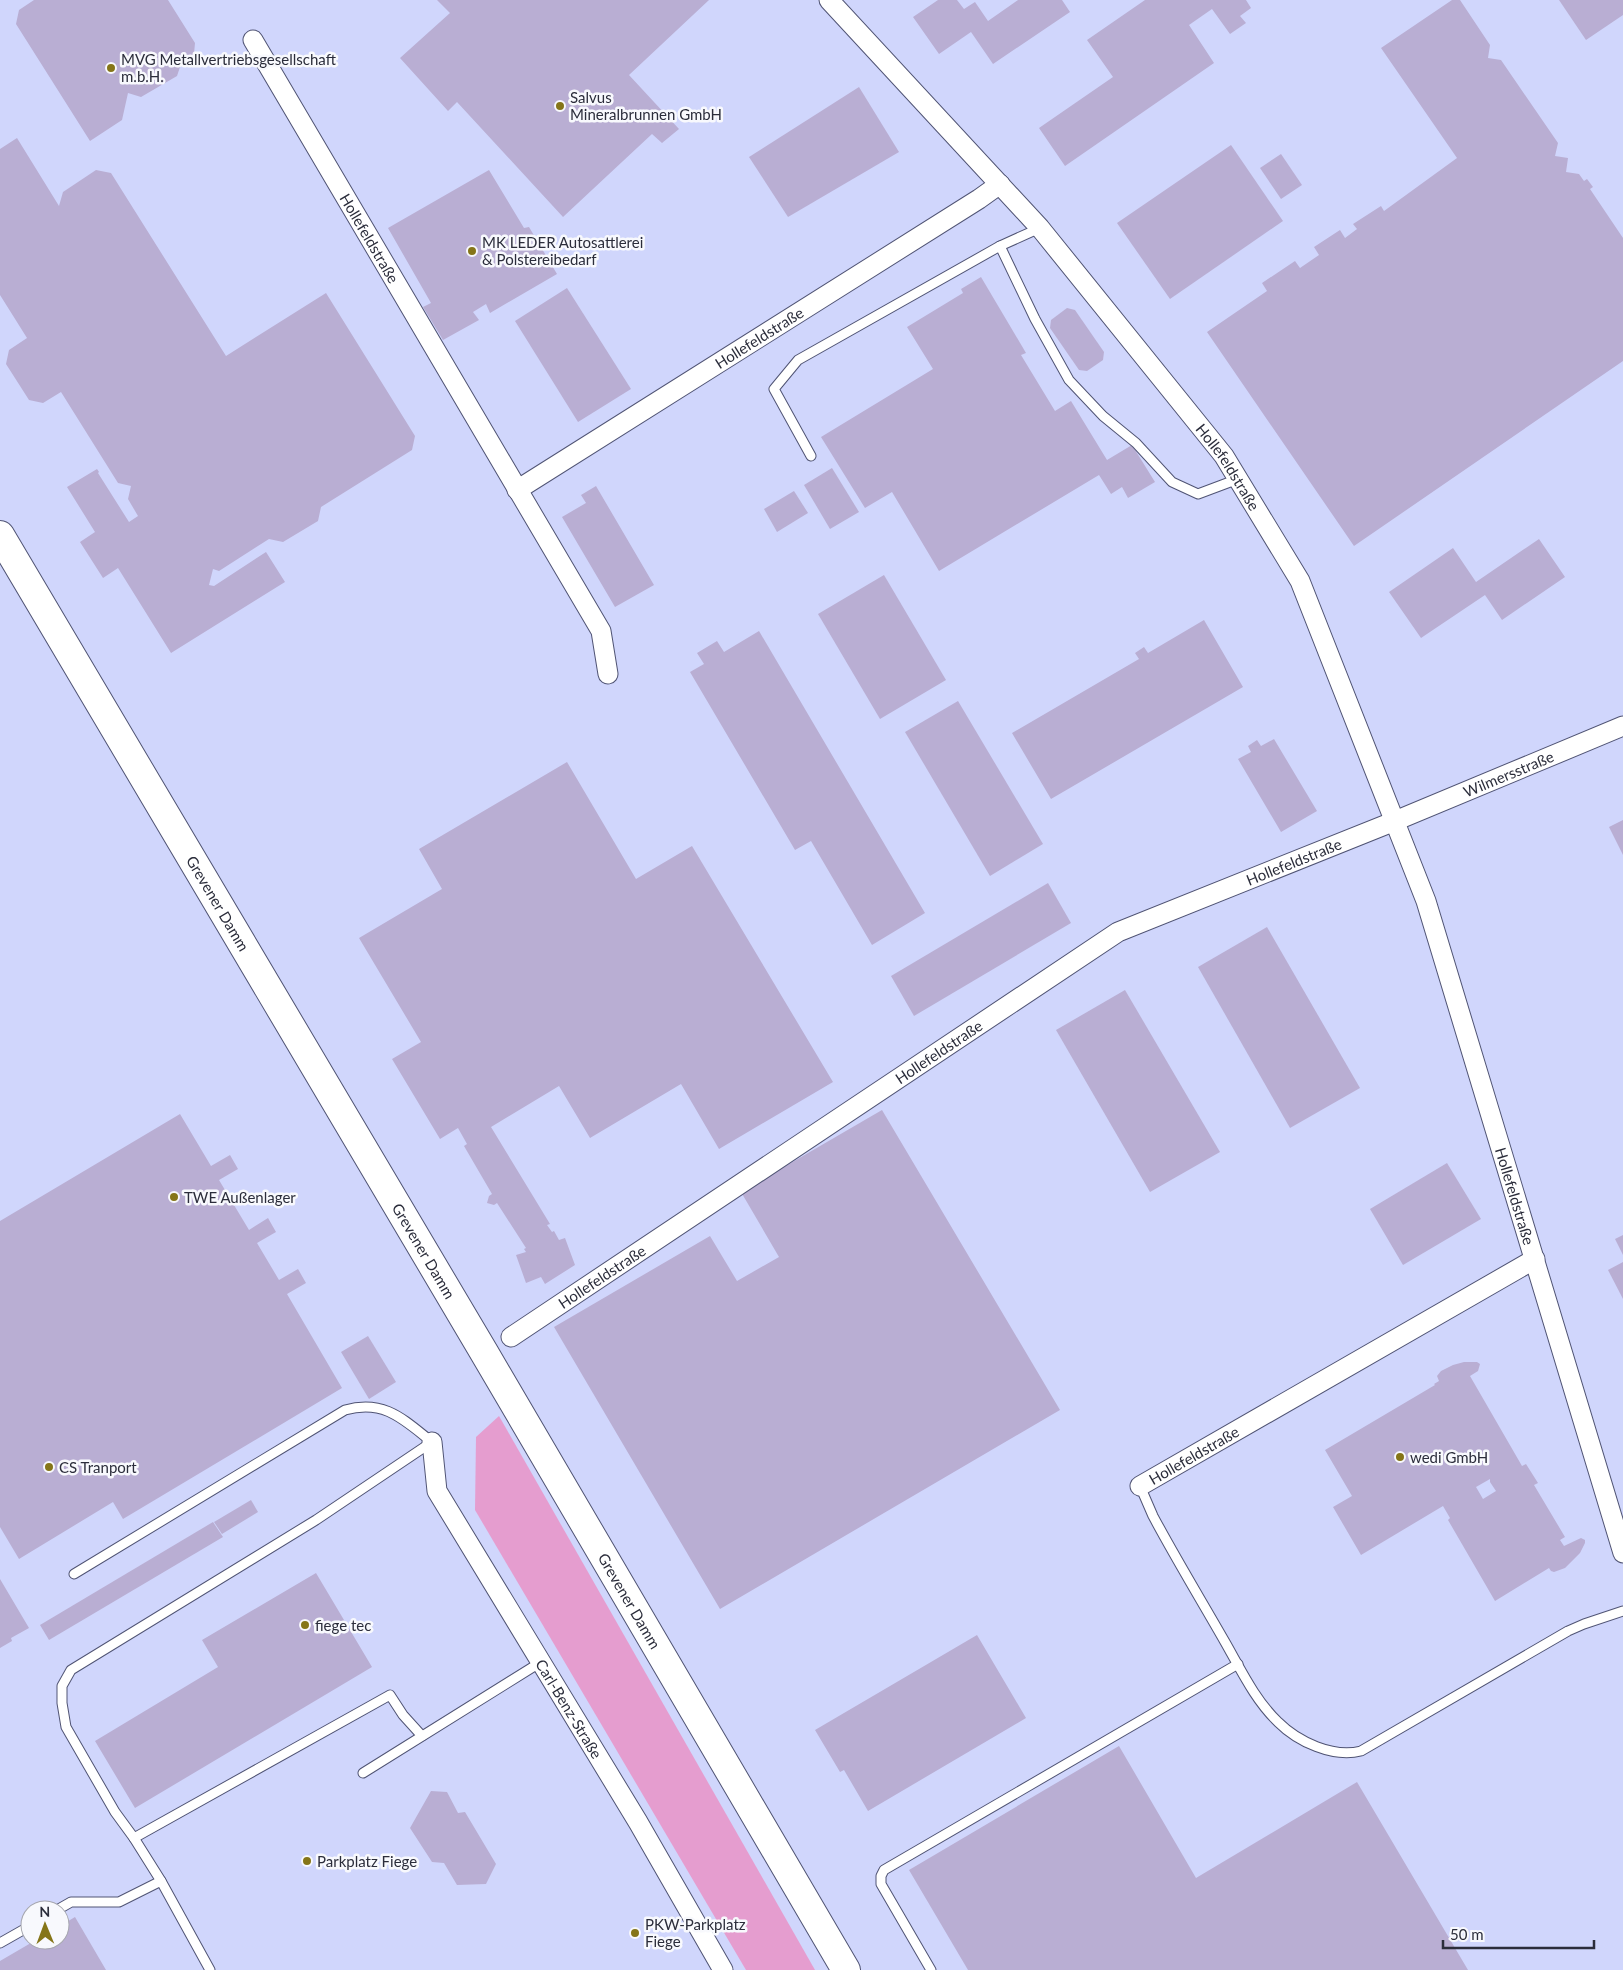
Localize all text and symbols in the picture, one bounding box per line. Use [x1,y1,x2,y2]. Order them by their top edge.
place label: MVG Metallvertriebsgesellschaft m.b.H. [121,50,337,85]
marker: MVG Metallvertriebsgesellschaft m.b.H. [105,62,117,74]
place label: Salvus Mineralbrunnen GmbH [570,88,722,123]
marker: Salvus Mineralbrunnen GmbH [554,100,566,112]
street label: Hollefeldstraße [336,190,403,286]
place label: MK LEDER Autosattlerei & Polstereibedarf [482,233,643,268]
marker: MK LEDER Autosattlerei & Polstereibedarf [466,245,478,257]
street label: Hollefeldstraße [712,303,807,372]
street label: Hollefeldstraße [1192,420,1264,514]
street label: Wilmersstraße [1461,747,1556,801]
street label: Hollefeldstraße [1244,834,1344,889]
street label: Grevener Damm [183,852,253,954]
street label: Hollefeldstraße [892,1016,986,1087]
street label: Hollefeldstraße [1492,1145,1538,1247]
place label: TWE Außenlager [184,1188,296,1206]
marker: TWE Außenlager [168,1191,180,1203]
street label: Grevener Damm [389,1200,459,1302]
street label: Hollefeldstraße [555,1241,649,1312]
street label: Hollefeldstraße [1146,1422,1242,1488]
place label: wedi GmbH [1410,1448,1488,1466]
marker: wedi GmbH [1394,1451,1406,1463]
place label: CS Tranport [59,1458,137,1476]
marker: CS Tranport [43,1461,55,1473]
street label: Grevener Damm [595,1550,665,1652]
place label: fiege tec [315,1616,371,1634]
marker: fiege tec [299,1619,311,1631]
street label: Carl-Benz-Straße [532,1656,606,1762]
place label: Parkplatz Fiege [317,1852,417,1870]
marker: Parkplatz Fiege [301,1855,313,1867]
north arrow [20,1900,70,1950]
text: N [39,1903,50,1920]
place label: PKW-Parkplatz Fiege [645,1915,746,1950]
scale bar [1443,1918,1594,1950]
text: 50 m [1450,1925,1484,1943]
marker: PKW-Parkplatz Fiege [629,1927,641,1939]

